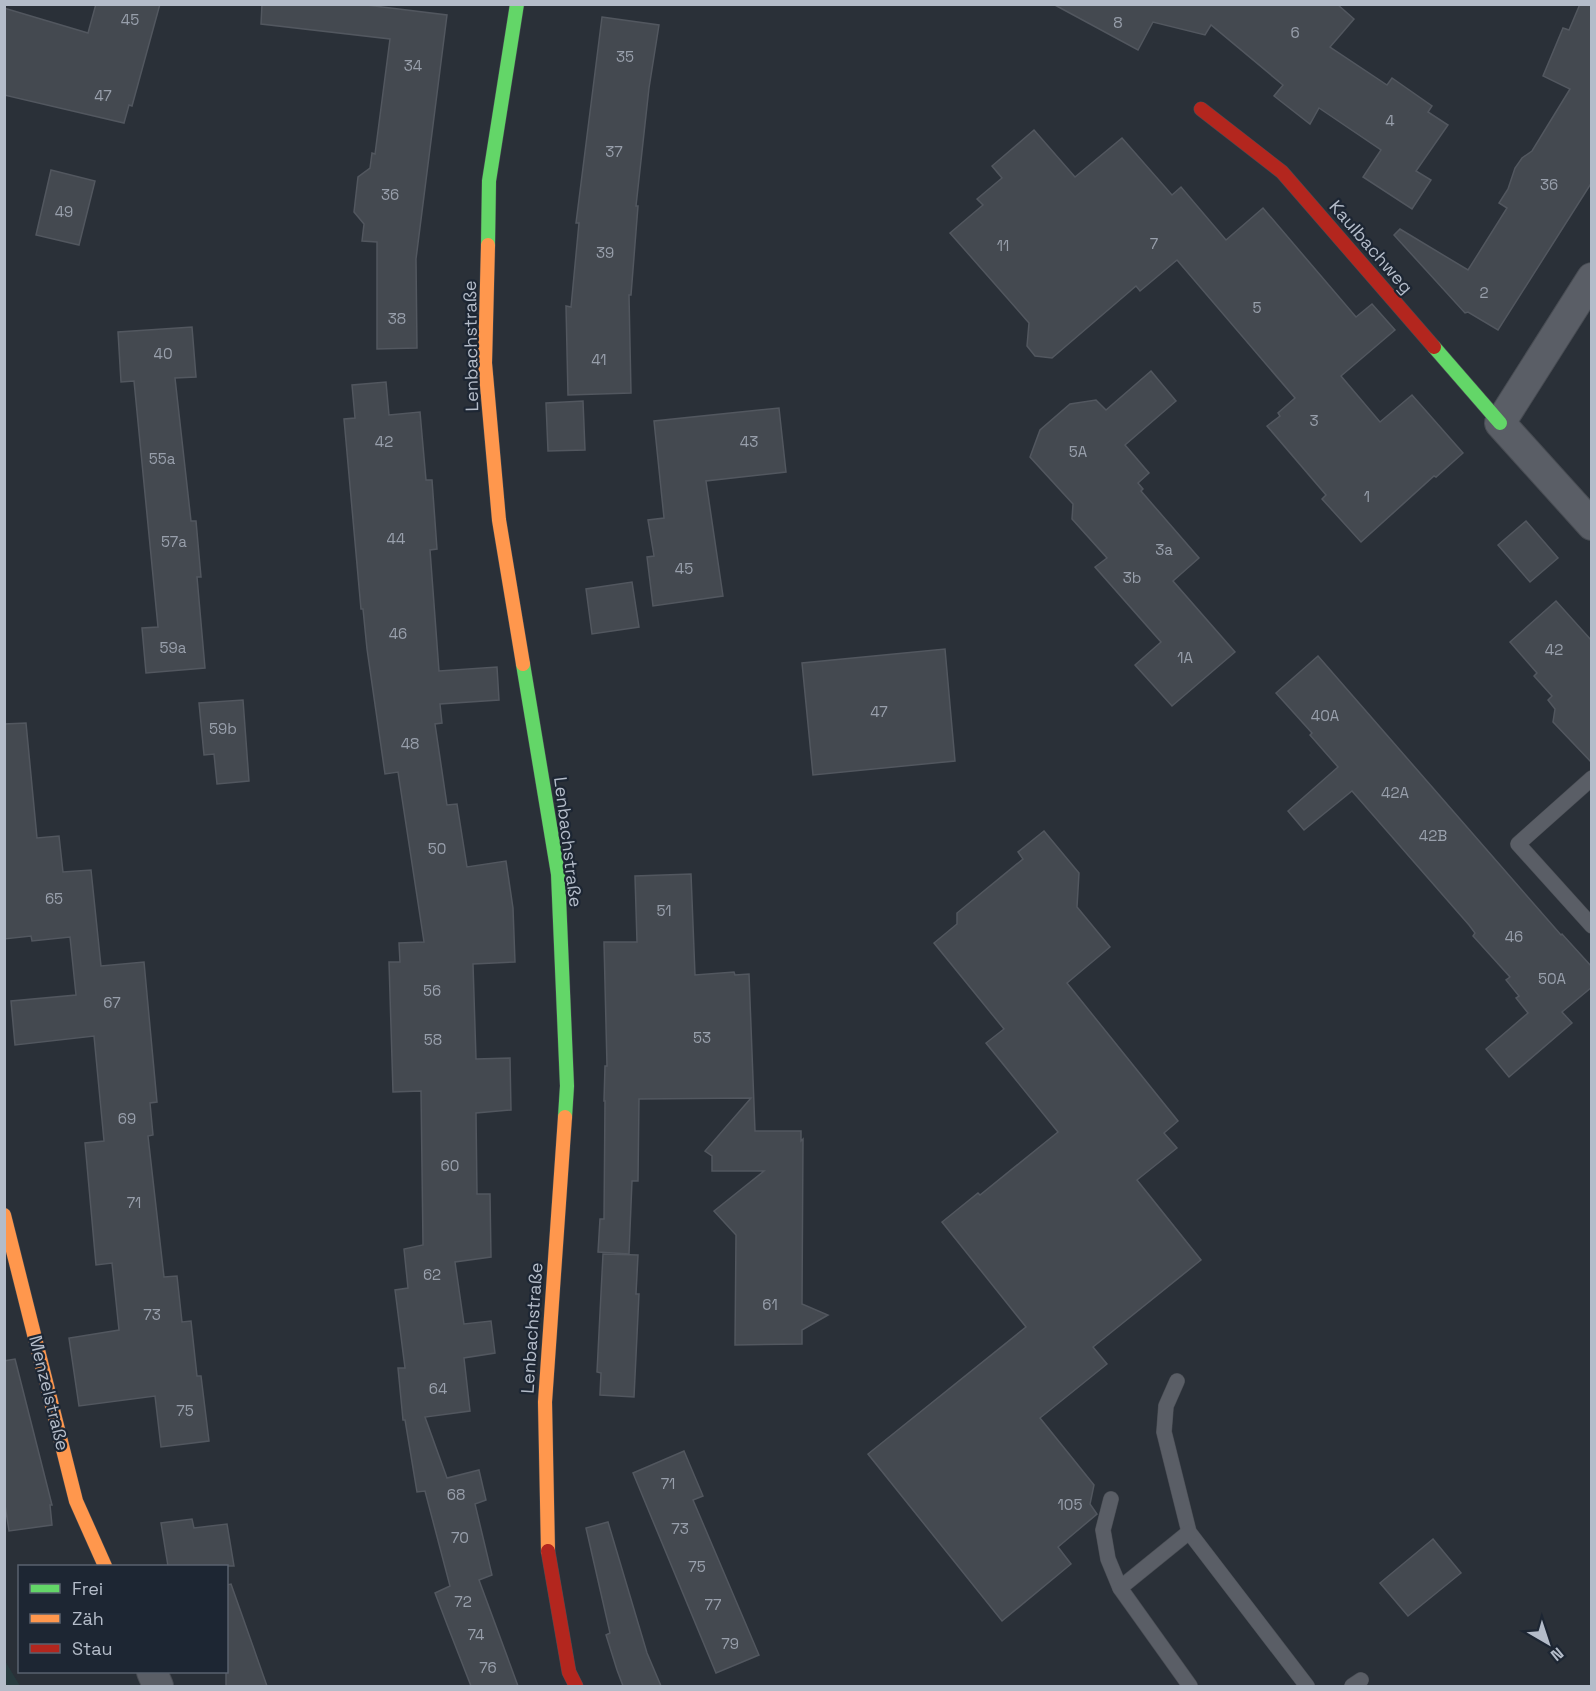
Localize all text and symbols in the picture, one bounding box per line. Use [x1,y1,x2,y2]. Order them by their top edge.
house number: 45 [121,10,139,29]
house number: 8 [1113,13,1123,32]
house number: 6 [1290,23,1300,42]
house number: 35 [616,47,634,66]
house number: 34 [404,56,422,75]
house number: 47 [94,86,112,105]
house number: 4 [1385,111,1395,130]
house number: 37 [605,142,623,161]
house number: 36 [1540,175,1558,194]
house number: 36 [381,185,399,204]
street label: Kaulbachweg [1325,195,1418,298]
house number: 49 [55,202,73,221]
house number: 7 [1150,234,1158,253]
house number: 11 [997,236,1009,255]
house number: 39 [596,243,614,262]
street label: Lenbachstraße [458,280,483,412]
house number: 2 [1479,283,1489,302]
house number: 5 [1253,298,1262,317]
house number: 38 [388,309,406,328]
house number: 40 [154,344,173,363]
house number: 41 [591,350,607,369]
house number: 3 [1309,411,1319,430]
house number: 42 [375,432,393,451]
house number: 43 [740,432,758,451]
house number: 5A [1069,442,1088,461]
house number: 55a [149,449,176,468]
house number: 1 [1364,487,1370,506]
house number: 44 [387,529,405,548]
house number: 57a [161,532,187,551]
house number: 3a [1155,540,1173,559]
house number: 45 [675,559,693,578]
house number: 3b [1123,568,1141,587]
house number: 46 [389,624,407,643]
house number: 59a [160,638,187,657]
house number: 42 [1545,640,1563,659]
house number: 1A [1177,648,1193,667]
house number: 47 [870,702,888,721]
house number: 40A [1311,706,1340,725]
house number: 59b [209,719,237,738]
house number: 48 [401,734,419,753]
street label: Lenbachstraße [549,775,588,909]
house number: 42A [1381,783,1409,802]
house number: 42B [1419,826,1447,845]
house number: 50 [428,839,446,858]
house number: 65 [45,889,63,908]
house number: 51 [656,901,672,920]
house number: 46 [1505,927,1523,946]
house number: 50A [1538,969,1567,988]
house number: 56 [423,981,441,1000]
house number: 67 [103,993,121,1012]
house number: 53 [693,1028,711,1047]
house number: 58 [424,1030,442,1049]
house number: 69 [118,1109,136,1128]
house number: 60 [441,1156,459,1175]
house number: 71 [127,1193,141,1212]
street label: Lenbachstraße [515,1262,548,1394]
house number: 62 [423,1265,441,1284]
house number: 61 [762,1295,778,1314]
house number: 73 [143,1305,161,1324]
street label: Menzelstraße [24,1333,75,1453]
house number: 64 [429,1379,447,1398]
house number: 75 [176,1401,194,1420]
house number: 71 [661,1474,675,1493]
house number: 68 [447,1485,465,1504]
house number: 105 [1058,1495,1082,1514]
house number: 73 [671,1519,689,1538]
house number: 70 [451,1528,469,1547]
house number: 75 [688,1557,706,1576]
legend [18,1565,228,1673]
text: Frei [72,1577,103,1600]
house number: 72 [454,1592,472,1611]
house number: 77 [705,1595,721,1614]
text: Zäh [72,1607,104,1630]
north arrow [1518,1613,1578,1673]
house number: 74 [468,1625,484,1644]
house number: 79 [721,1634,739,1653]
text: Stau [72,1637,112,1660]
text: N [1546,1643,1568,1666]
house number: 76 [479,1658,497,1677]

